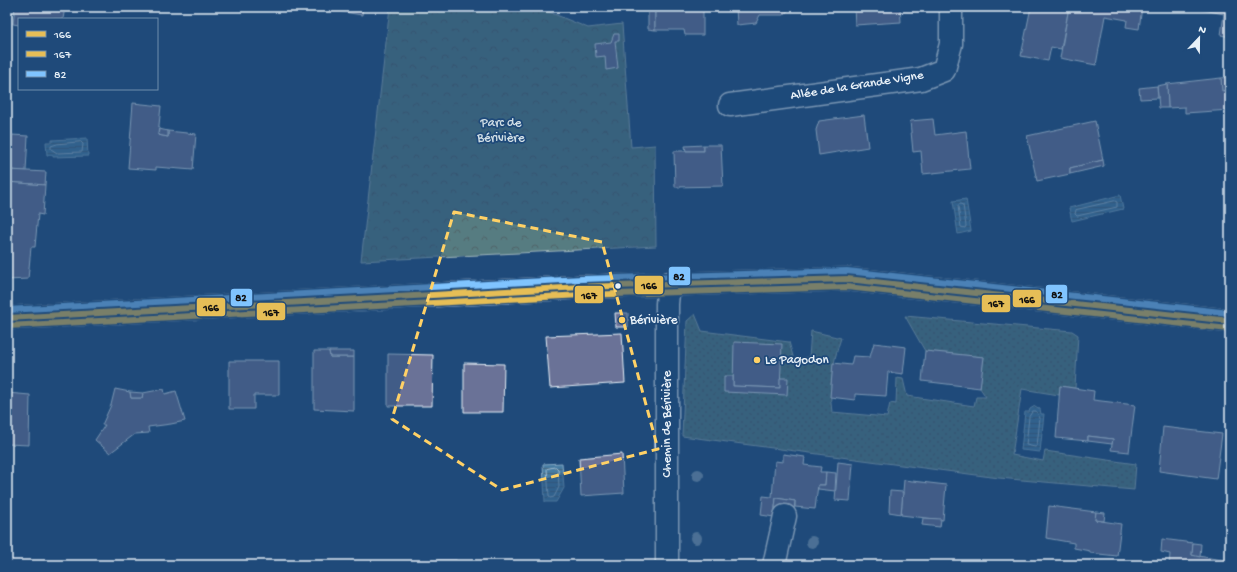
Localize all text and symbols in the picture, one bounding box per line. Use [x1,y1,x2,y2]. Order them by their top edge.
legend [18,18,158,90]
north arrow [1179,18,1219,58]
text: N [1196,24,1208,37]
text: 166 [53,29,72,43]
text: 167 [53,49,72,63]
street label: Allée de la Grande Vigne [789,68,925,104]
text: 82 [54,69,67,83]
park label: Parc de Bérivière [476,116,525,146]
line badge: 82 [668,266,691,286]
text: 82 [673,272,685,284]
line badge: 166 [634,275,664,295]
unlabelled marker [613,281,623,291]
text: 166 [640,281,657,293]
line badge: 82 [1045,284,1068,304]
line badge: 167 [574,285,604,304]
line badge: 82 [230,288,253,307]
line badge: 166 [1012,289,1042,308]
text: 82 [1051,290,1063,302]
text: 167 [580,291,598,303]
text: 82 [235,293,247,305]
line badge: 167 [981,294,1011,313]
text: 166 [1018,295,1035,307]
line badge: 166 [196,297,226,317]
text: 167 [987,299,1005,311]
line badge: 167 [256,302,286,321]
text: 166 [202,303,219,315]
text: 167 [262,308,280,320]
place label: Bérivière [629,313,678,328]
marker: Bérivière [617,315,627,325]
place label: Le Pagodon [765,353,829,368]
marker: Le Pagodon [752,355,762,365]
street label: Chemin de Bérivière [660,370,675,477]

